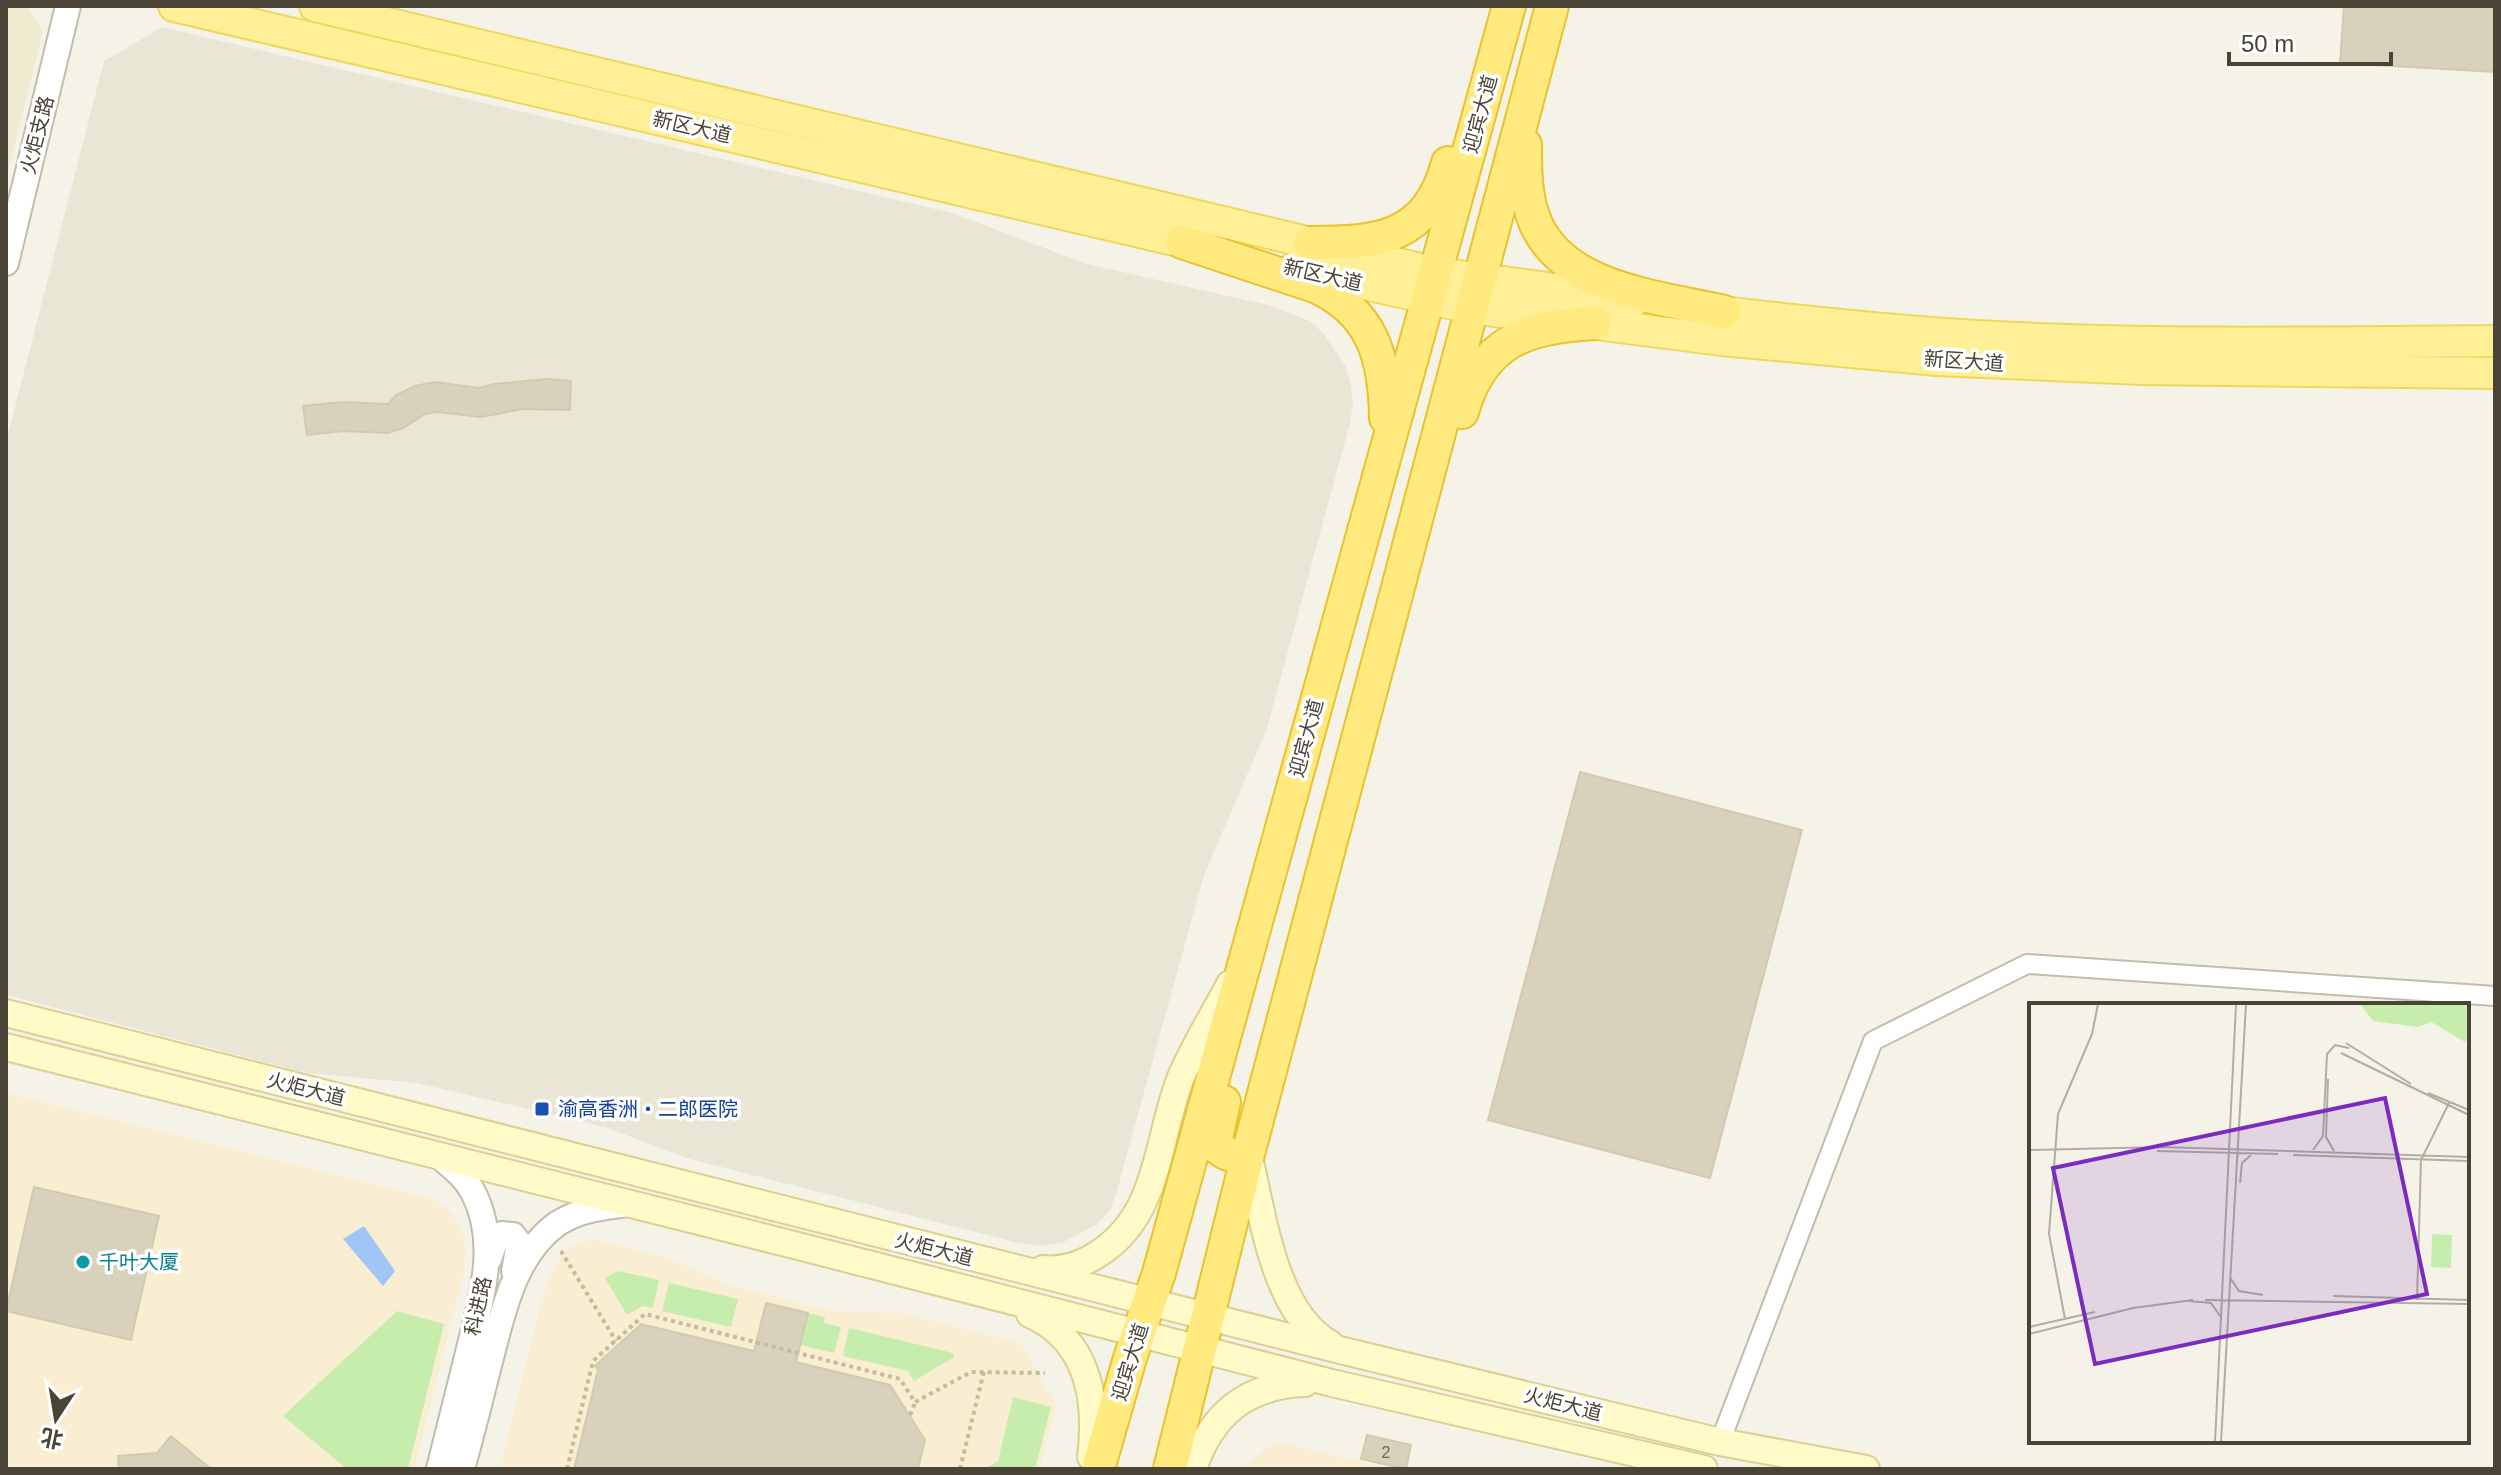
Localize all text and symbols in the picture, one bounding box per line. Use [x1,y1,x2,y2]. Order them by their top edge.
scale bar [2229,16,2391,66]
text: 50 m [2241,30,2294,57]
street label: 迎宾大道 [1459,73,1501,155]
street label: 火炬支路 [17,94,57,176]
street label: 新区大道 [651,107,733,147]
street label: 新区大道 [1282,255,1364,295]
street label: 新区大道 [1923,347,2005,375]
street label: 迎宾大道 [1285,697,1327,779]
inset map [2029,1003,2469,1443]
street label: 火炬大道 [265,1069,347,1109]
place label: 渝高香洲‧二郎医院 [558,1098,738,1120]
marker: 渝高香洲‧二郎医院 [533,1100,551,1118]
street label: 火炬大道 [893,1229,975,1269]
place label: 千叶大厦 [99,1251,179,1273]
marker: 千叶大厦 [74,1253,92,1271]
street label: 科进路 [461,1274,495,1338]
street label: 迎宾大道 [1108,1321,1152,1403]
north arrow [16,1379,96,1459]
street label: 火炬大道 [1522,1384,1604,1424]
text: 北 [39,1424,65,1453]
house number: 2 [1382,1444,1391,1461]

